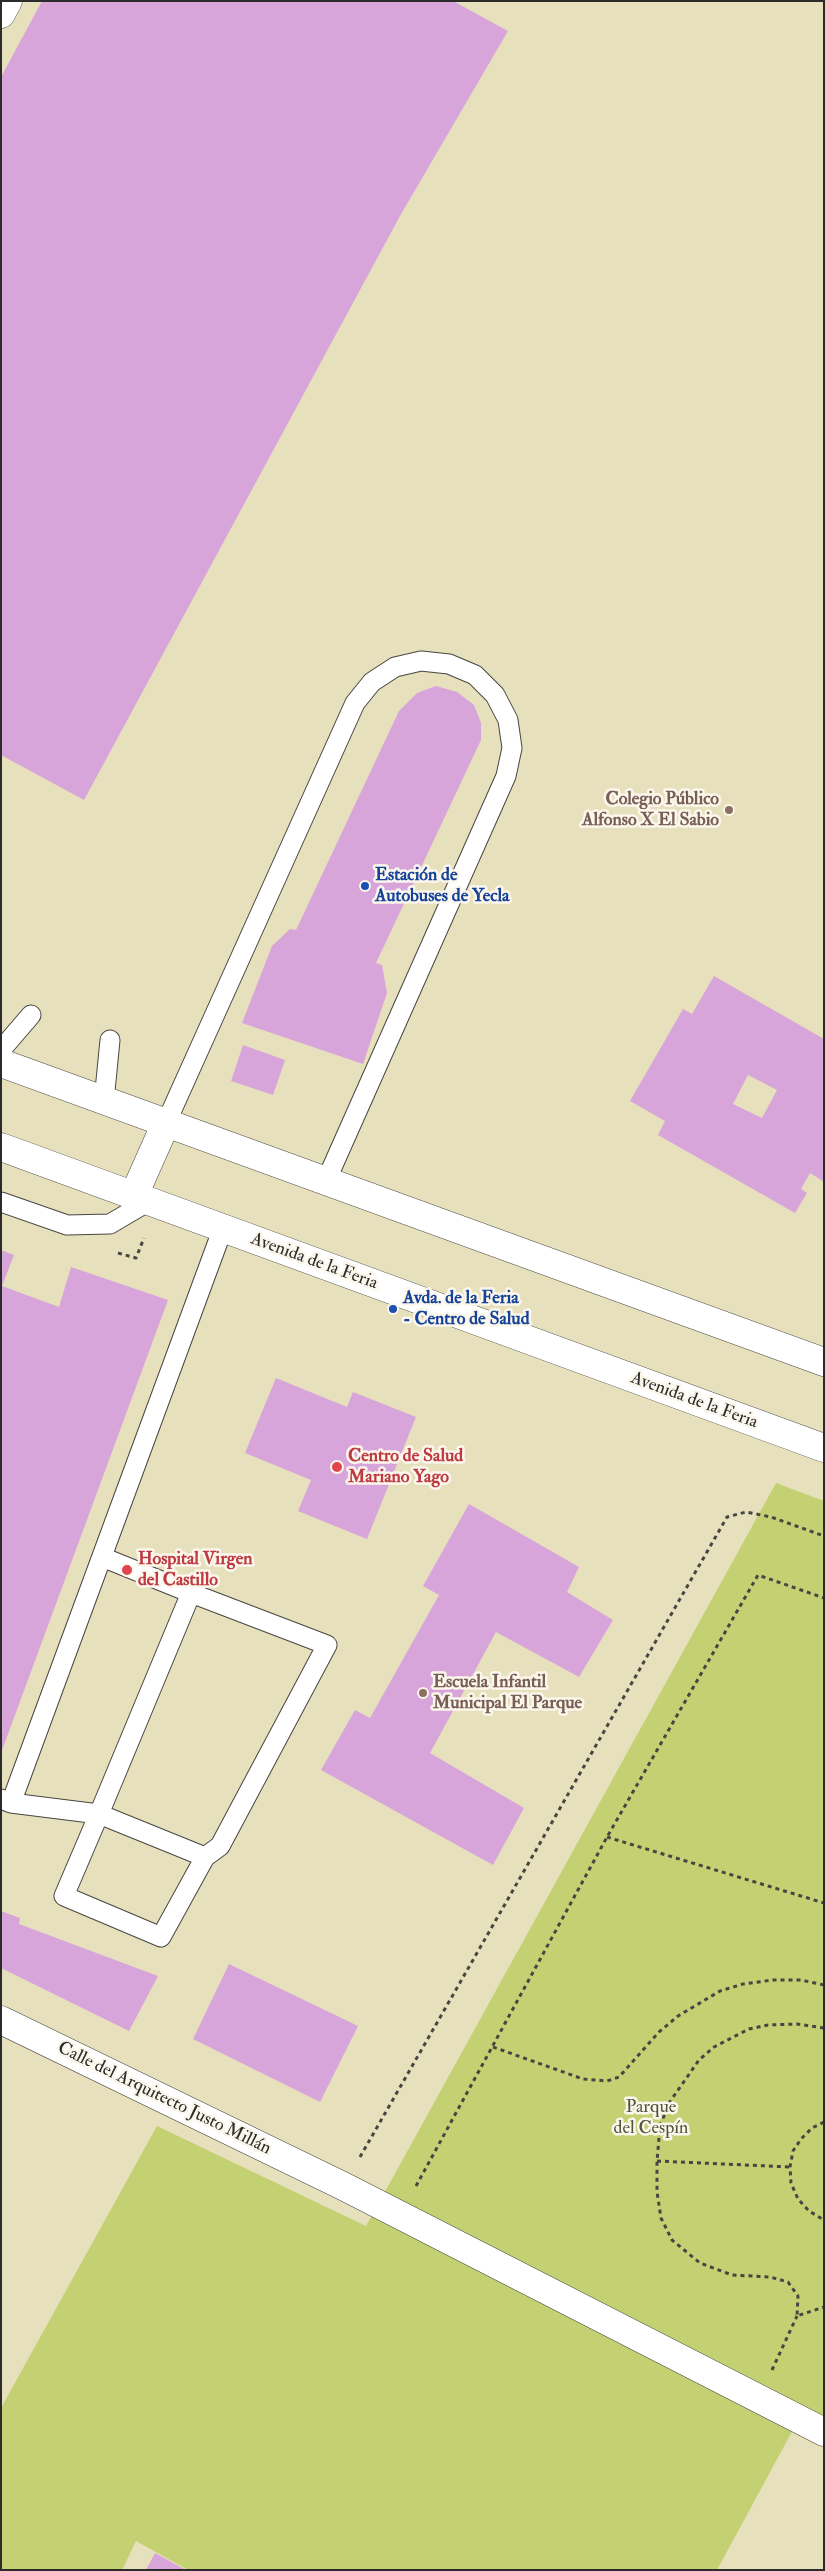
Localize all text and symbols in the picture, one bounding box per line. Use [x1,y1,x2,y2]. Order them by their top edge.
place label: Colegio Público Alfonso X El Sabio [582,789,719,832]
marker: Colegio Público Alfonso X El Sabio [723,804,735,816]
place label: Estación de Autobuses de Yecla [375,865,509,908]
marker: Estación de Autobuses de Yecla [359,880,371,892]
street label: Avenida de la Feria [248,1229,380,1295]
place label: Avda. de la Feria - Centro de Salud [403,1288,530,1330]
marker: Avda. de la Feria - Centro de Salud [387,1303,399,1315]
street label: Avenida de la Feria [628,1368,760,1434]
place label: Centro de Salud Mariano Yago [348,1446,463,1488]
marker: Centro de Salud Mariano Yago [330,1460,344,1474]
place label: Hospital Virgen del Castillo [138,1549,252,1592]
marker: Hospital Virgen del Castillo [120,1563,134,1577]
place label: Escuela Infantil Municipal El Parque [433,1672,582,1715]
marker: Escuela Infantil Municipal El Parque [417,1687,429,1699]
street label: Calle del Arquitecto Justo Millán [54,2038,274,2160]
park label: Parque del Cespín [614,2097,688,2140]

